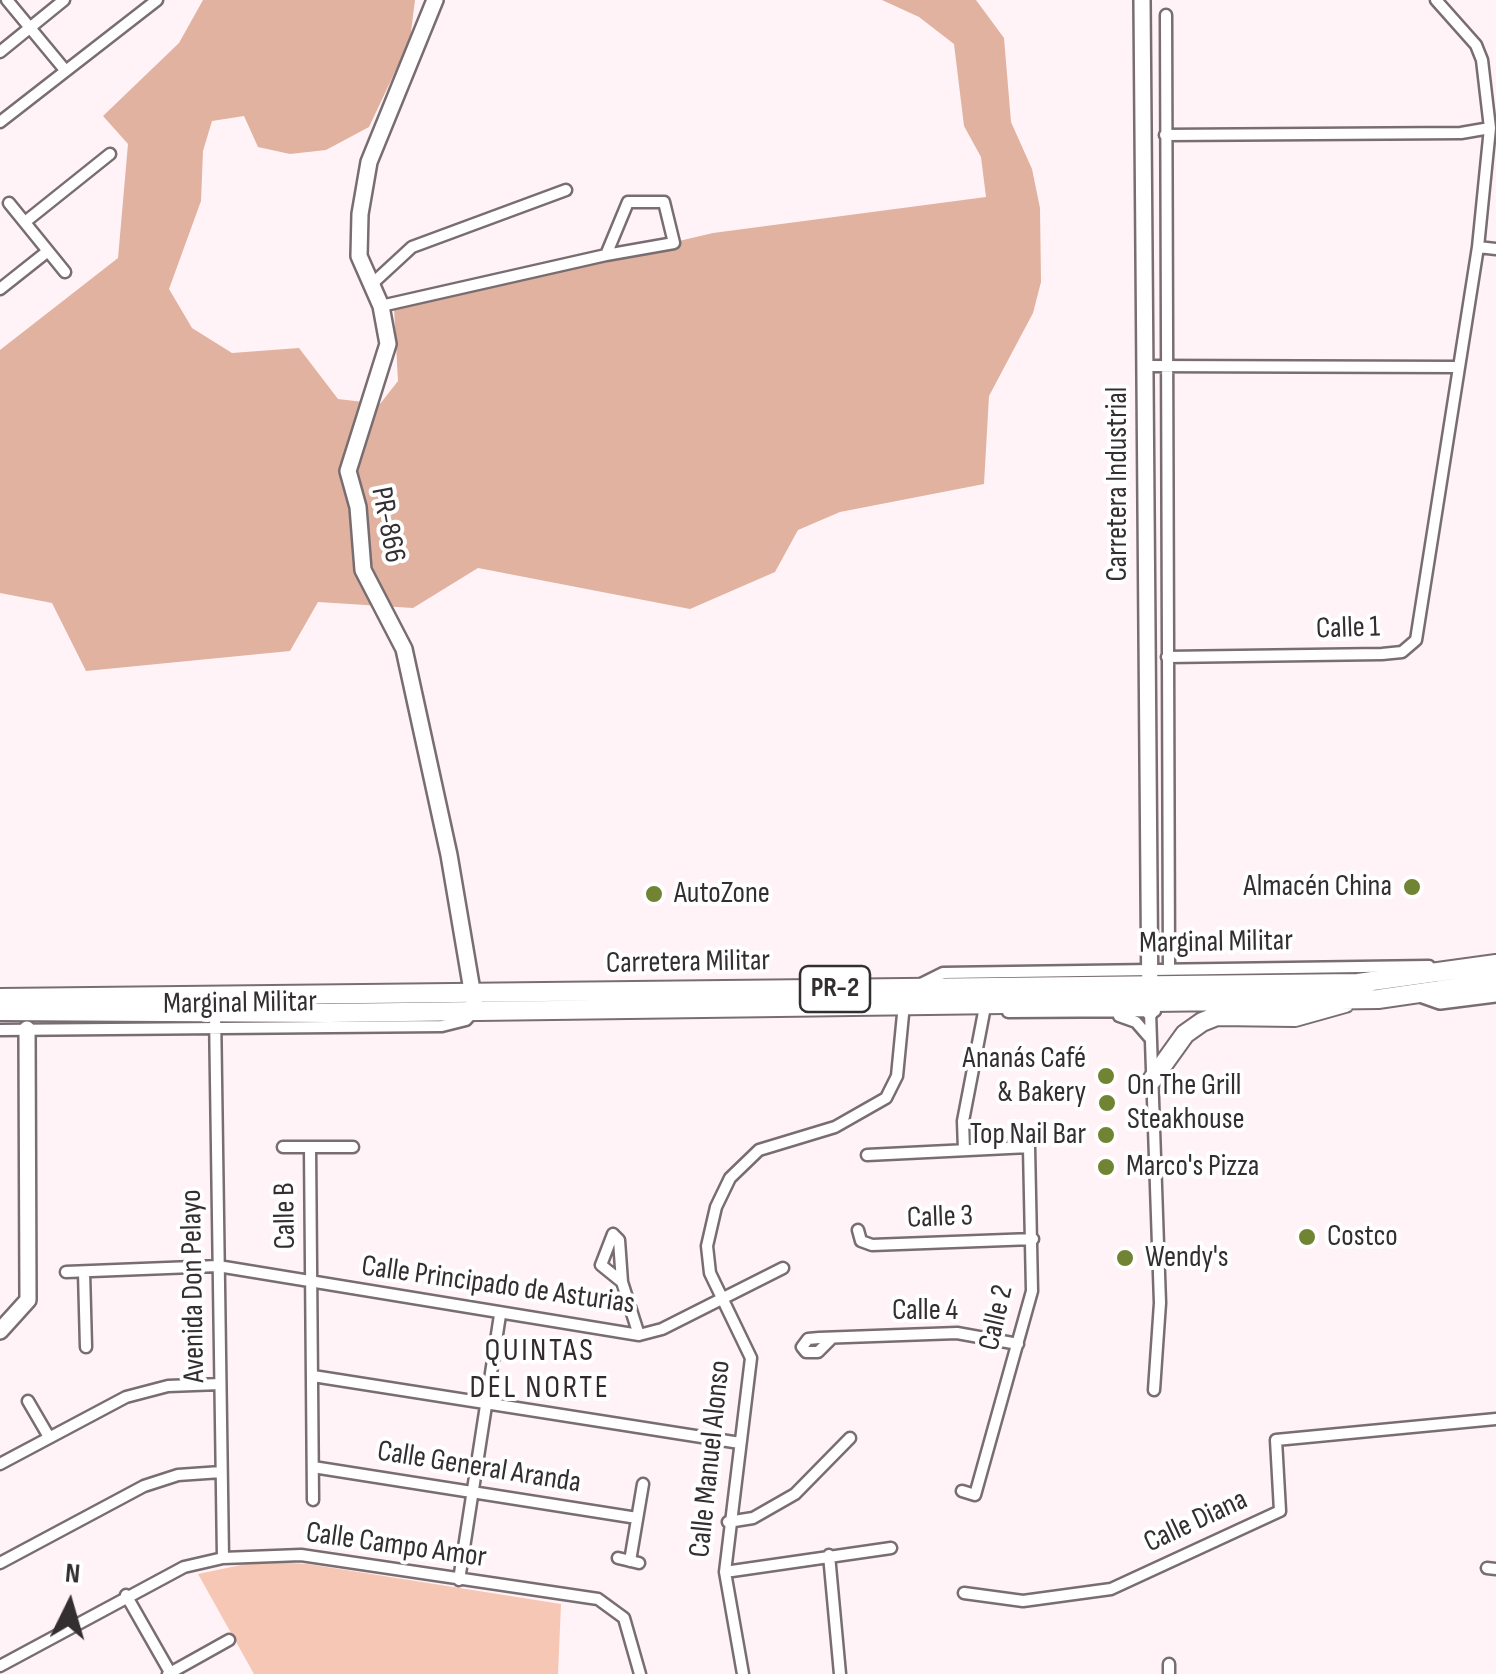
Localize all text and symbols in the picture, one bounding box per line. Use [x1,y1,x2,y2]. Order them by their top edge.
street label: Carretera Industrial [1100,387,1136,581]
street label: PR-866 [362,484,412,566]
street label: Calle 1 [1315,610,1381,648]
place label: Almacén China [1243,869,1392,905]
place label: AutoZone [674,876,770,912]
marker: Almacén China [1401,876,1423,898]
marker: AutoZone [643,883,665,905]
street label: Marginal Militar [1139,924,1293,962]
street label: Carretera Militar [606,944,770,982]
road number: PR-2 [800,966,870,1012]
street label: Marginal Militar [163,985,317,1023]
place label: Ananás Café & Bakery [963,1041,1086,1112]
marker: Ananás Café & Bakery [1095,1065,1117,1087]
place label: On The Grill Steakhouse [1127,1068,1244,1138]
marker: On The Grill Steakhouse [1096,1092,1118,1114]
place label: Top Nail Bar [970,1117,1086,1153]
marker: Top Nail Bar [1095,1124,1117,1146]
place label: Marco's Pizza [1126,1149,1259,1185]
marker: Marco's Pizza [1095,1156,1117,1178]
street label: Calle B [267,1182,305,1250]
street label: Avenida Don Pelayo [174,1189,214,1383]
street label: Calle 3 [906,1199,974,1237]
place label: Costco [1327,1219,1398,1255]
marker: Costco [1296,1226,1318,1248]
place label: Wendy's [1145,1240,1228,1276]
marker: Wendy's [1114,1247,1136,1269]
street label: Calle Principado de Asturias [359,1249,637,1323]
street label: Calle 2 [972,1282,1022,1354]
street label: Calle 4 [892,1293,958,1329]
district label: QUINTAS DEL NORTE [470,1333,610,1408]
street label: Calle Manuel Alonso [683,1359,739,1559]
street label: Calle General Aranda [375,1434,583,1502]
street label: Calle Diana [1139,1482,1253,1562]
street label: Calle Campo Amor [303,1516,489,1576]
north arrow [20,1554,120,1654]
text: N [64,1557,82,1591]

